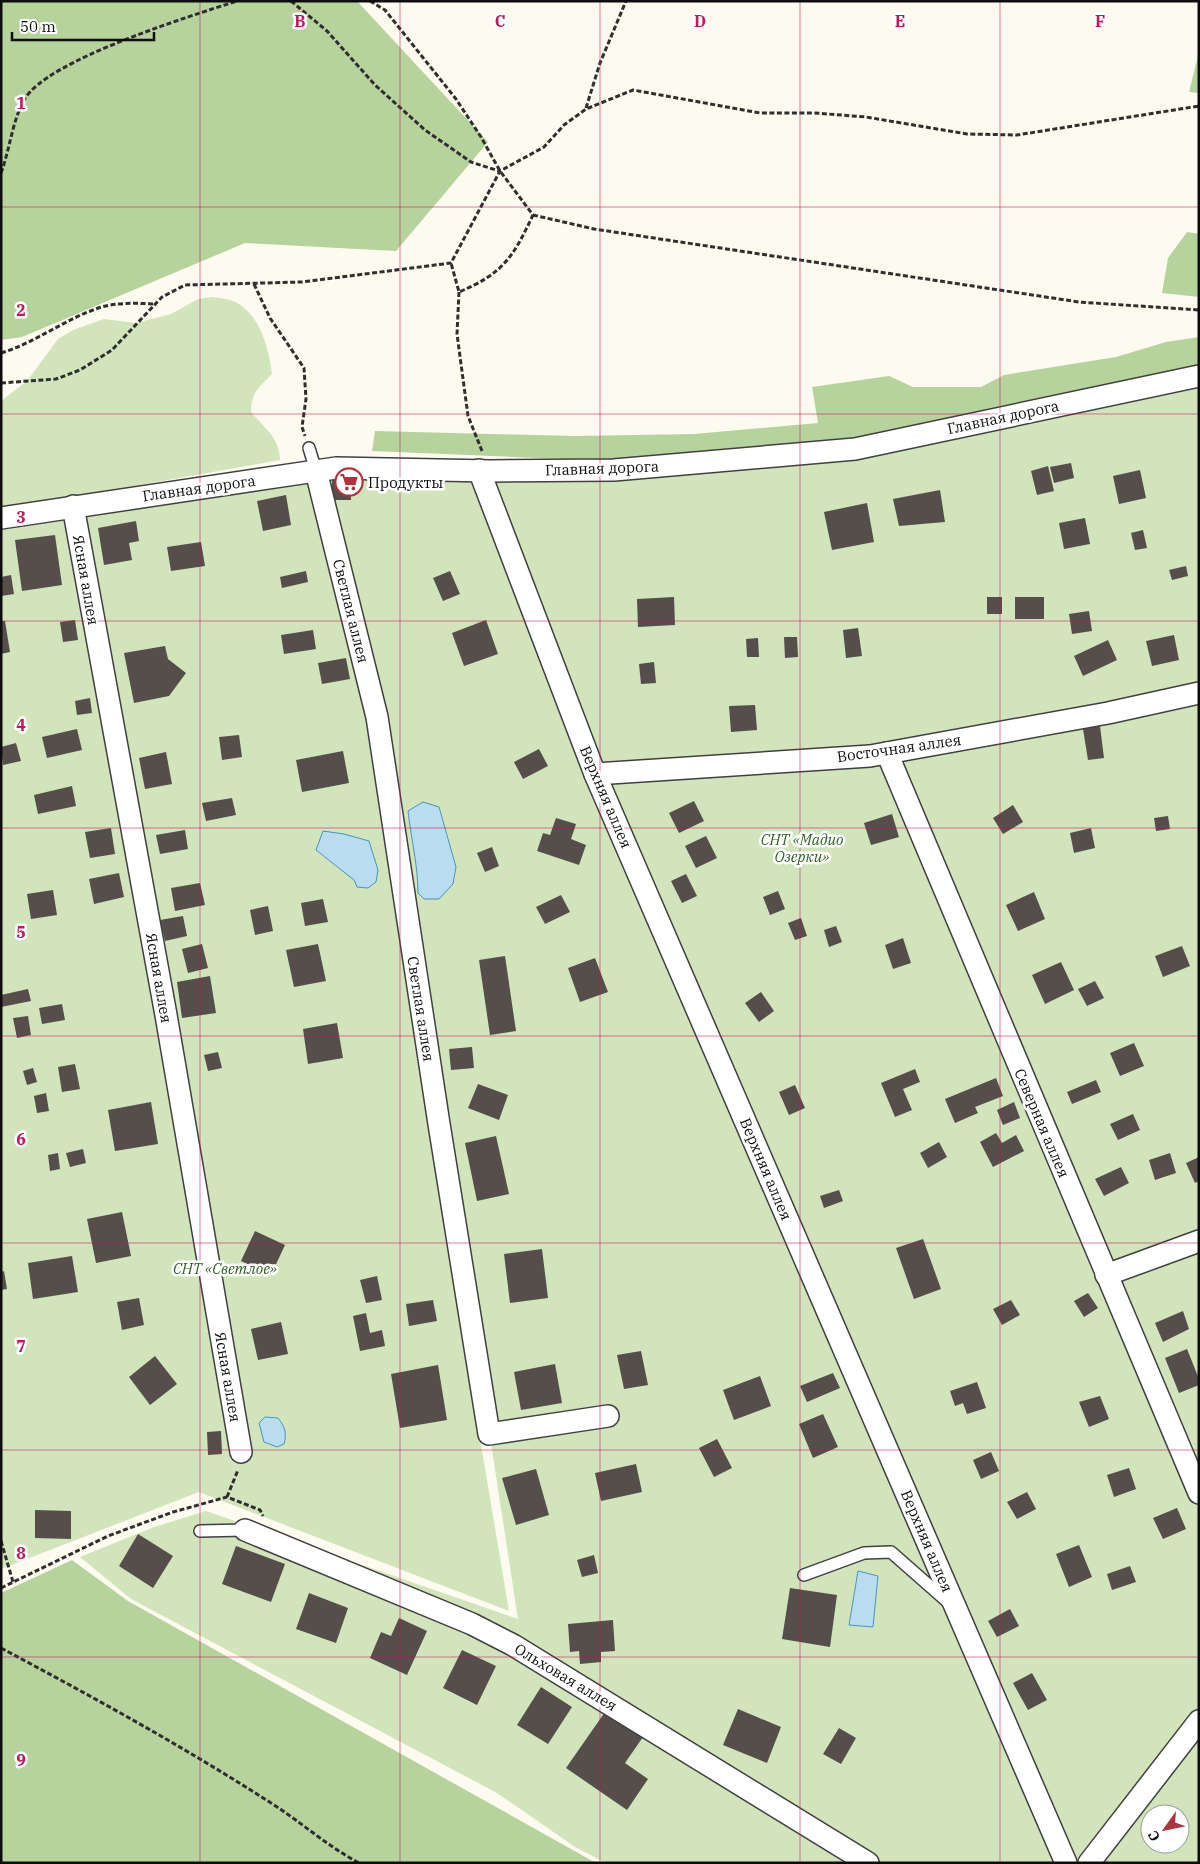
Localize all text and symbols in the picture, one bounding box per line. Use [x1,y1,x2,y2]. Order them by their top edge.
scale bar [12,10,155,42]
text: B [294,11,306,31]
text: C [495,11,505,31]
text: D [694,11,706,31]
text: E [895,11,905,31]
text: F [1095,11,1105,31]
text: 50 m [20,17,56,36]
text: 1 [16,93,26,113]
text: 2 [16,300,26,320]
street label: Главная дорога [945,396,1061,438]
street label: Главная дорога [545,457,659,479]
supermarket icon: Продукты [334,467,364,497]
street label: Главная дорога [141,471,257,505]
place label: Продукты [368,473,443,492]
text: 3 [16,507,26,527]
street label: Ясная аллея [69,533,103,627]
street label: Светлая аллея [329,557,373,665]
text: 4 [16,715,26,735]
street label: Восточная аллея [836,730,962,766]
street label: Верхняя аллея [576,743,636,851]
park label: СНТ «Мадио Озерки» [761,830,843,866]
text: 5 [16,922,26,942]
street label: Ясная аллея [142,931,176,1025]
street label: Светлая аллея [403,955,439,1063]
street label: Северная аллея [1010,1066,1074,1180]
street label: Верхняя аллея [736,1115,796,1223]
text: 6 [16,1129,26,1149]
park label: СНТ «Светлое» [173,1259,277,1278]
street label: Ясная аллея [211,1330,245,1424]
text: 7 [16,1336,26,1356]
street label: Верхняя аллея [897,1487,957,1595]
text: 8 [16,1543,26,1563]
street label: Ольховая аллея [511,1639,621,1715]
text: 9 [16,1750,26,1770]
north arrow [1140,1804,1190,1854]
text: С [1144,1827,1164,1845]

